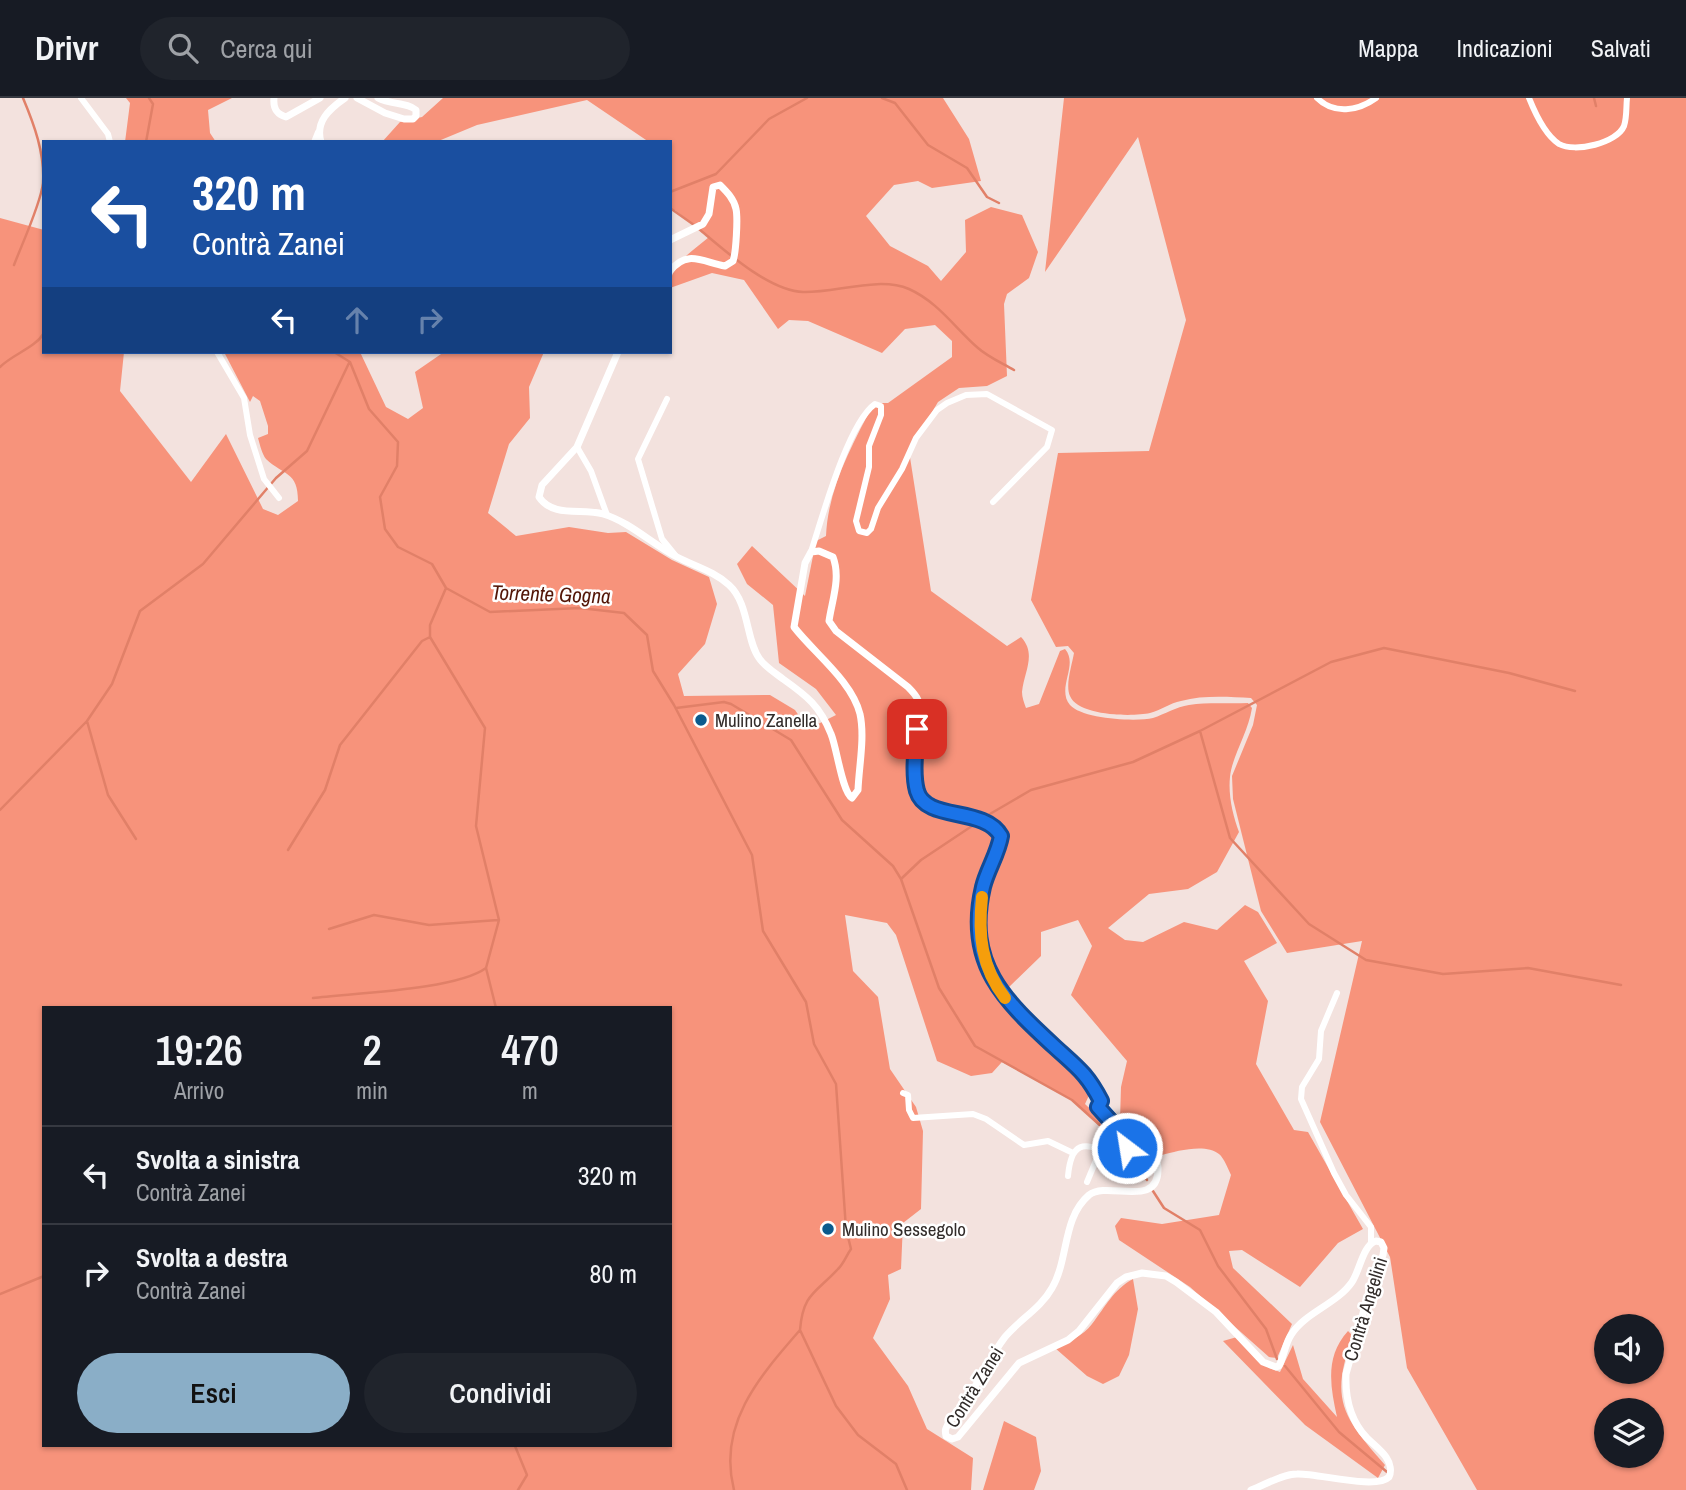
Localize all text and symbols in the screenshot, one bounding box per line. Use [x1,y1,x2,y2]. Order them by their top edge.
search box [140,17,630,80]
text: Drivr [35,26,98,70]
icon: search [164,29,202,67]
text: Cerca qui [220,31,313,66]
text: Mappa [1358,32,1419,64]
text: Indicazioni [1457,32,1553,64]
text: Salvati [1591,32,1651,64]
text: 320 m [192,159,306,225]
icon: left [77,168,168,259]
text: Contrà Zanei [192,222,345,265]
icon: left [265,301,303,339]
icon: ahead [338,301,376,339]
icon: right [411,301,449,339]
water label: Torrente Gogna [491,577,611,611]
pin [887,699,947,759]
place label: Mulino Zanella [715,707,818,733]
icon: arrive [898,710,936,748]
marker: Mulino Zanella [693,712,709,728]
text: 19:26 [155,1022,243,1078]
text: 2 [362,1022,382,1078]
text: 470 [501,1022,559,1078]
text: Arrivo [174,1075,224,1106]
text: min [356,1075,388,1106]
text: m [522,1075,538,1106]
position arrow [1090,1111,1164,1185]
text: Svolta a sinistra [136,1142,300,1177]
icon: left [77,1156,115,1194]
text: 320 m [578,1158,637,1193]
text: Contrà Zanei [136,1177,246,1208]
place label: Mulino Sessegolo [842,1216,966,1242]
marker: Mulino Sessegolo [820,1221,836,1237]
text: Svolta a destra [136,1240,288,1275]
icon: right [77,1254,115,1292]
street label: Contrà Angelini [1337,1254,1393,1364]
text: 80 m [590,1256,637,1291]
text: Contrà Zanei [136,1275,246,1306]
map controls [1594,1314,1664,1468]
button: sound [1594,1314,1664,1384]
street label: Contrà Zanei [939,1342,1009,1432]
button: Esci [77,1353,350,1433]
button: Condividi [364,1353,637,1433]
button: layers [1594,1398,1664,1468]

